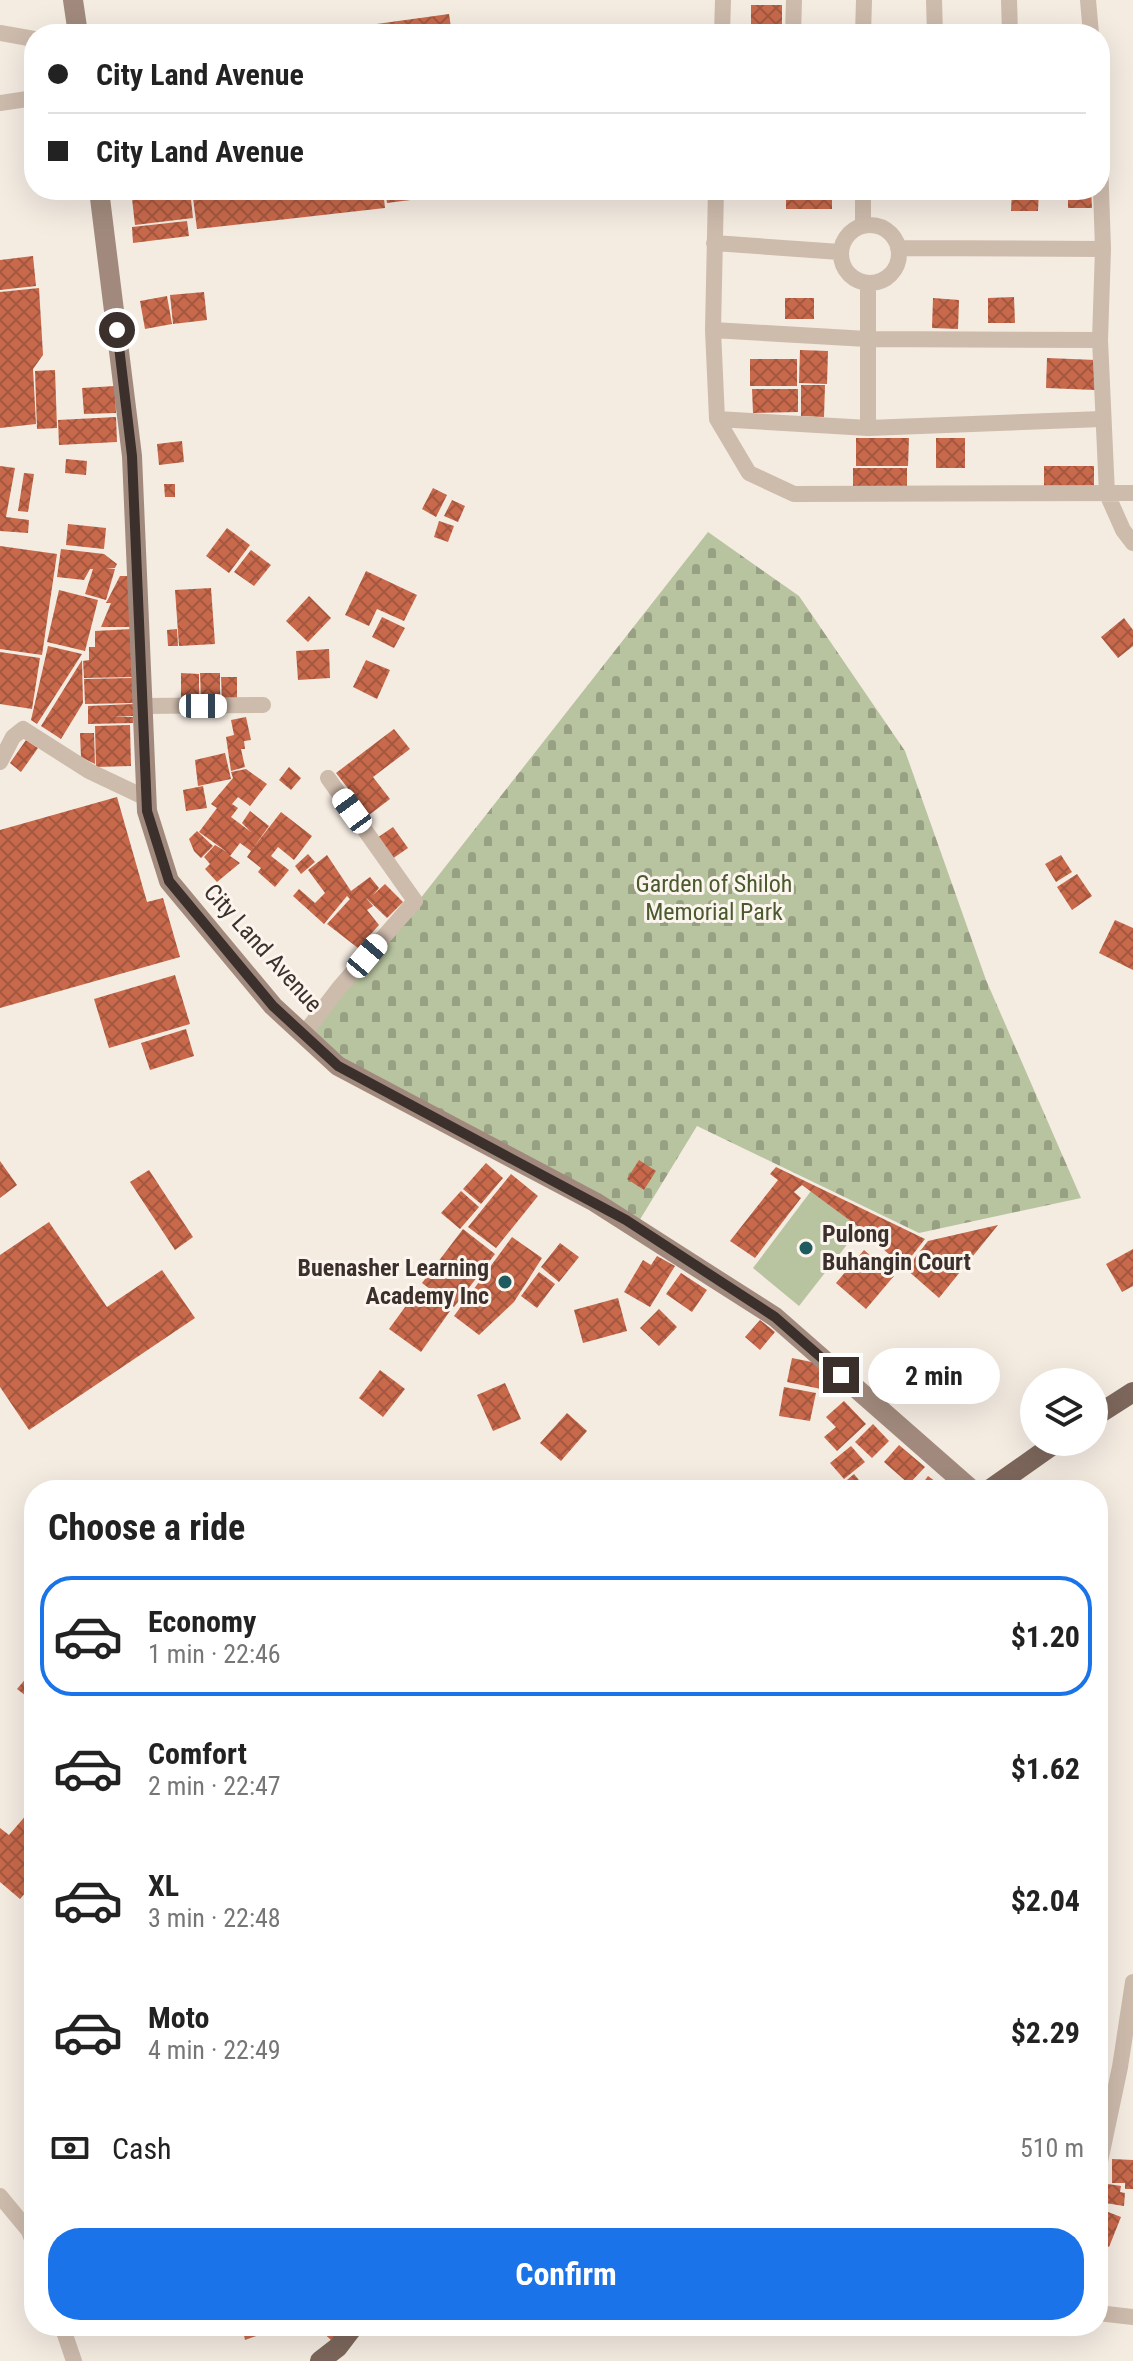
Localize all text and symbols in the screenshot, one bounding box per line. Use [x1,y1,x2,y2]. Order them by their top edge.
text: City Land Avenue [96,57,304,92]
text: City Land Avenue [96,134,304,169]
route start [99,312,135,348]
car [179,694,227,718]
car [328,785,376,837]
park label: Garden of Shiloh Memorial Park [636,870,792,926]
street label: City Land Avenue [198,878,328,1018]
car [342,930,392,982]
place label: Pulong Buhangin Court [822,1220,971,1276]
marker: Pulong Buhangin Court [797,1239,815,1257]
place label: Buenasher Learning Academy Inc [297,1254,489,1310]
marker: Buenasher Learning Academy Inc [496,1273,514,1291]
callout: 2 min [869,1347,1001,1403]
route end [823,1357,859,1393]
text: 2 min [905,1361,963,1391]
map controls [1020,1368,1108,1456]
button: layers [1020,1368,1108,1456]
text: Choose a ride [48,1507,245,1549]
icon: car [52,1600,124,1672]
text: Economy [148,1604,256,1639]
text: $1.20 [1011,1619,1080,1654]
text: 1 min · 22:46 [148,1639,281,1669]
icon: car [52,1732,124,1804]
text: Comfort [148,1736,247,1771]
text: $1.62 [1011,1751,1080,1786]
text: 2 min · 22:47 [148,1771,281,1801]
icon: car [52,1864,124,1936]
text: XL [148,1868,179,1903]
text: $2.04 [1011,1883,1080,1918]
text: 3 min · 22:48 [148,1903,281,1933]
icon: car [52,1996,124,2068]
text: Moto [148,2000,209,2035]
text: $2.29 [1011,2015,1080,2050]
text: 4 min · 22:49 [148,2035,281,2065]
icon: cash [48,2126,92,2170]
text: Cash [112,2131,172,2166]
text: 510 m [1020,2133,1084,2163]
button: Confirm [48,2228,1084,2320]

